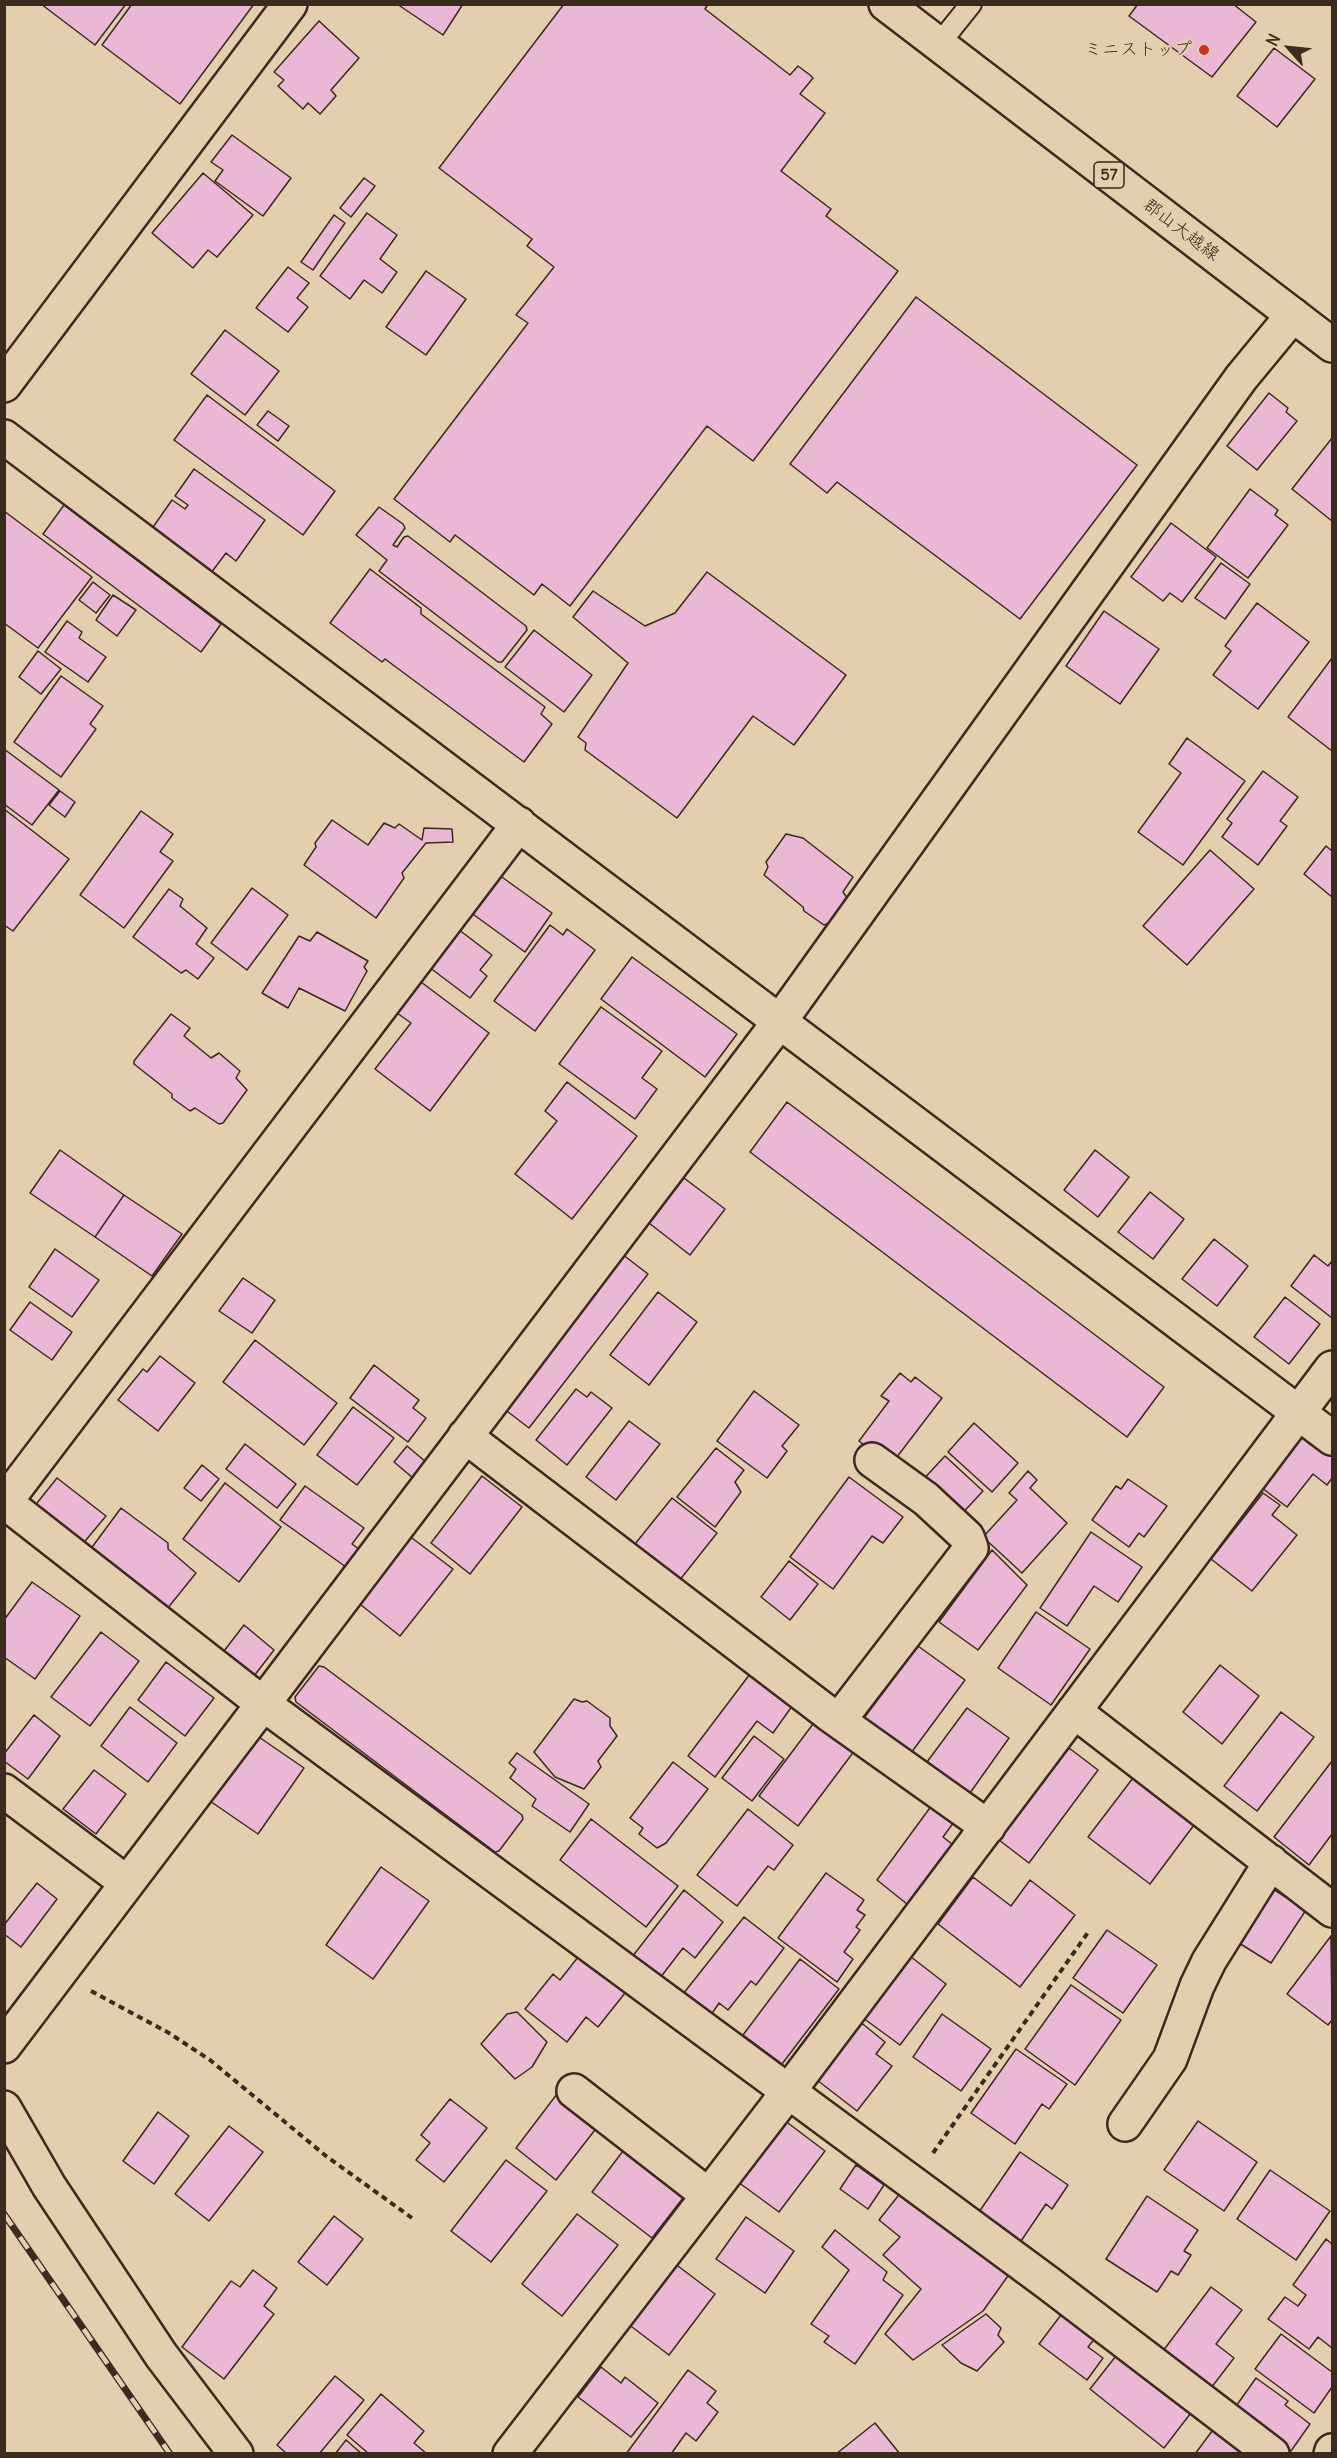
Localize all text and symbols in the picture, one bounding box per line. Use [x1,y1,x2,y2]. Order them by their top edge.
north arrow [1259,18,1319,78]
text: N [1262,30,1284,49]
place label: ミニストップ [1084,39,1192,61]
marker: ミニストップ [1197,43,1211,57]
road number: 57 [1094,162,1124,188]
street label: 郡山大越線 [1139,194,1223,266]

